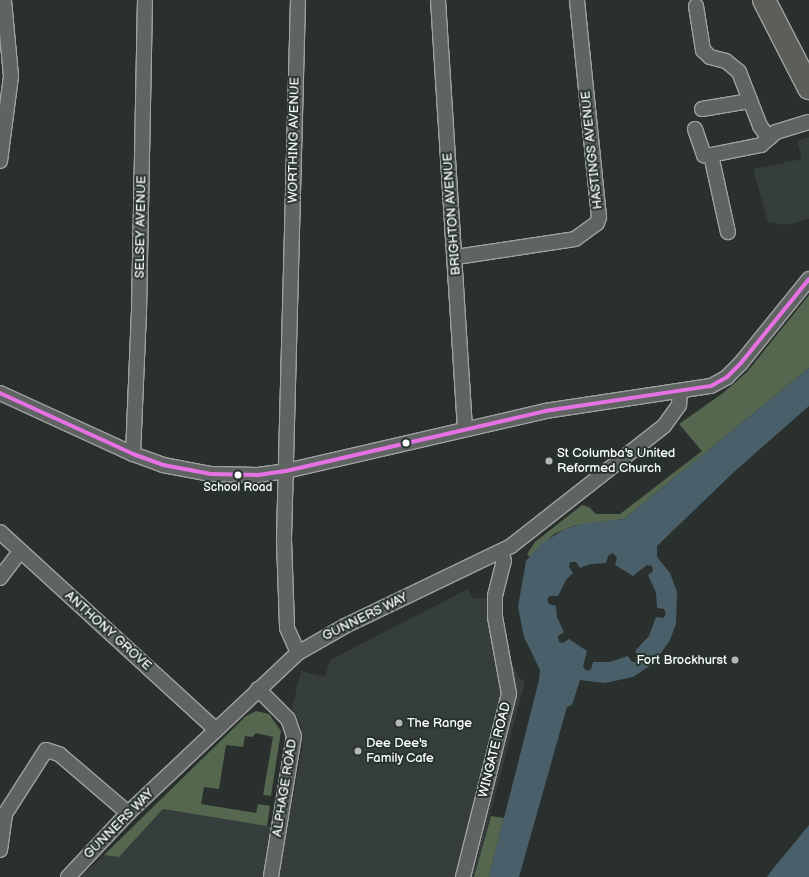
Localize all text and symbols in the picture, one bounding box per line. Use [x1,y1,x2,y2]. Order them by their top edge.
street label: WORTHING AVENUE [285,77,303,203]
street label: HASTINGS AVENUE [578,90,606,210]
street label: BRIGHTON AVENUE [440,152,464,276]
street label: SELSEY AVENUE [132,176,150,278]
unlabelled marker [401,438,411,448]
place label: St Columba's United Reformed Church [557,446,675,477]
marker: St Columba's United Reformed Church [544,456,554,466]
marker: School Road [233,470,243,480]
place label: School Road [204,481,272,495]
street label: ANTHONY GROVE [62,588,154,674]
street label: GUNNERS WAY [320,590,410,644]
place label: Fort Brockhurst [636,652,727,668]
marker: Fort Brockhurst [730,655,740,665]
street label: WINGATE ROAD [476,701,514,799]
place label: The Range [407,715,472,731]
marker: The Range [394,718,404,728]
place label: Dee Dee's Family Cafe [366,736,435,767]
street label: ALPHAGE ROAD [270,738,300,838]
marker: Dee Dee's Family Cafe [353,746,363,756]
street label: GUNNERS WAY [81,786,157,862]

